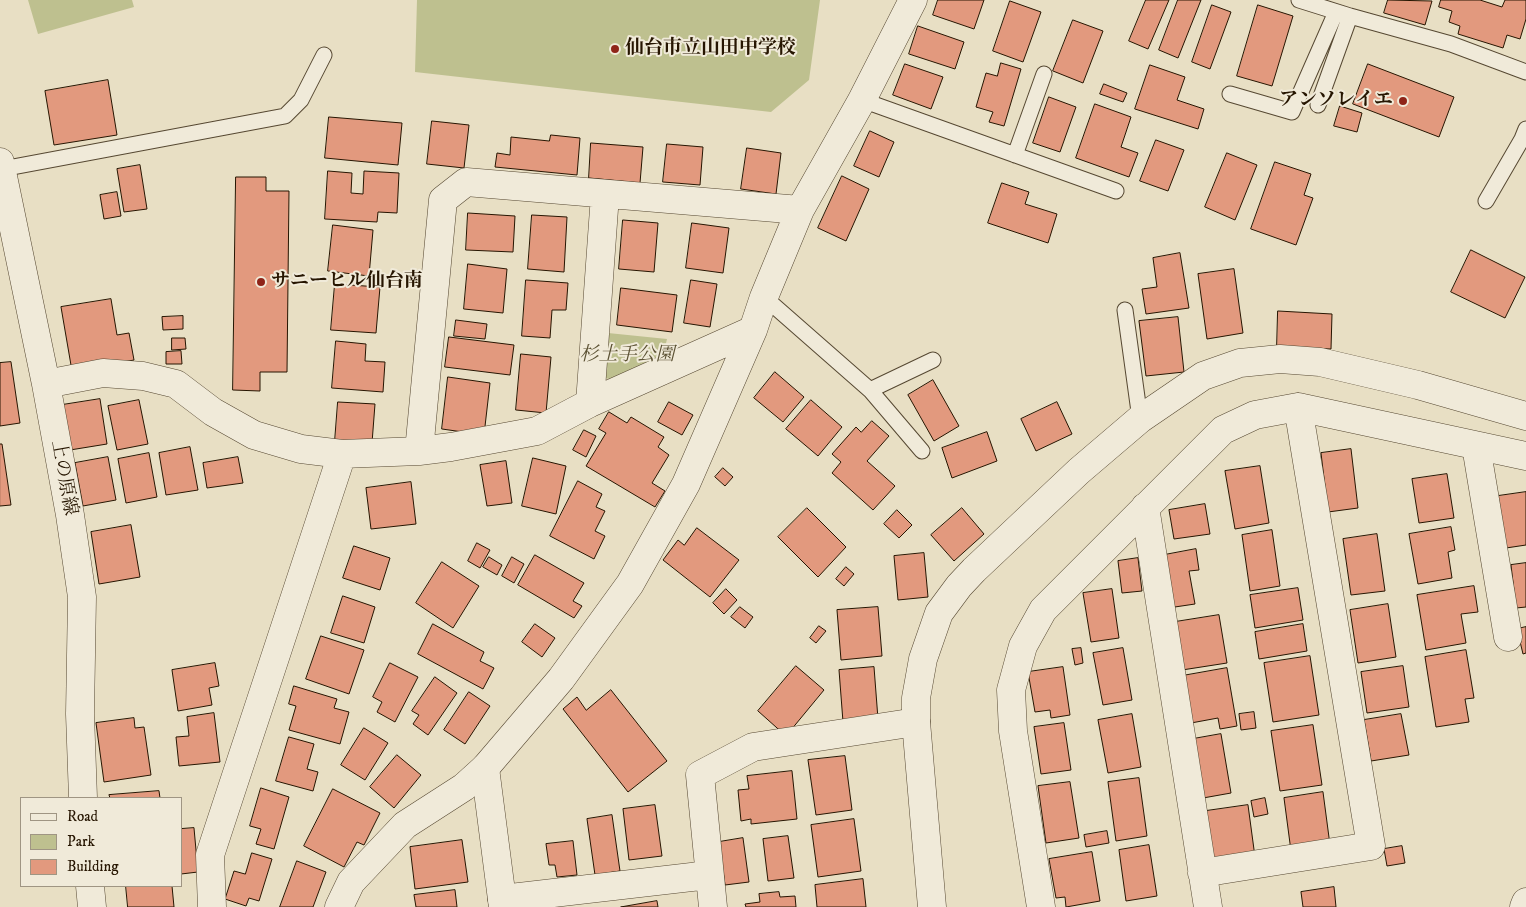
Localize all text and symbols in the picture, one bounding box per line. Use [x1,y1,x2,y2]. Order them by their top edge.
place label: 仙台市立山田中学校 [625,38,796,60]
marker: 仙台市立山田中学校 [609,43,621,55]
place label: アンソレイエ [1279,90,1393,112]
marker: アンソレイエ [1397,95,1409,107]
place label: サニーヒル仙台南 [271,271,423,293]
marker: サニーヒル仙台南 [255,276,267,288]
park label: 杉土手公園 [580,345,674,367]
street label: 上の原線 [45,439,81,517]
legend [20,797,182,887]
text: Road [67,807,98,826]
text: Park [67,832,95,851]
text: Building [67,857,119,876]

